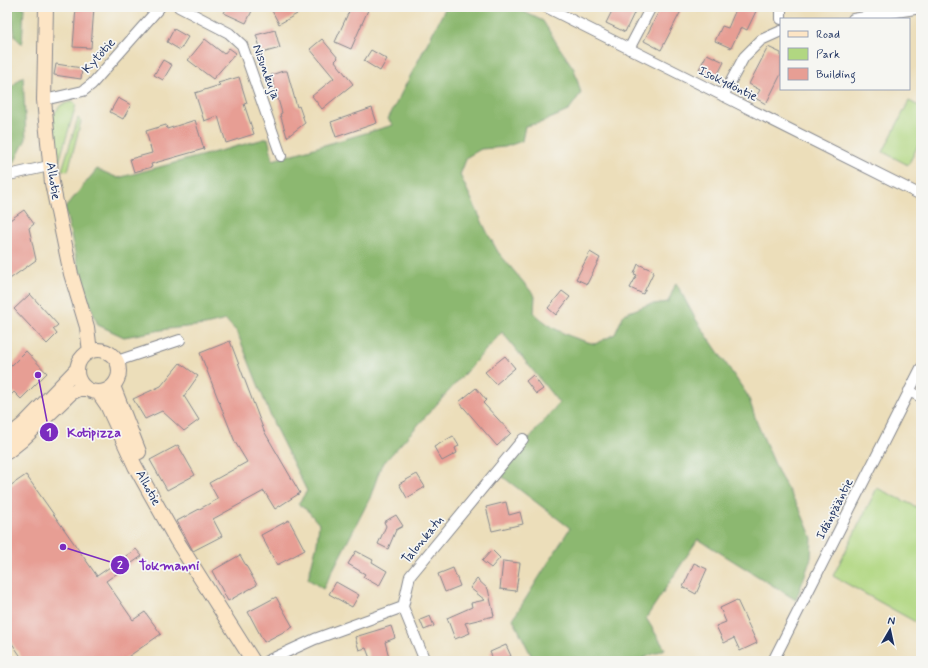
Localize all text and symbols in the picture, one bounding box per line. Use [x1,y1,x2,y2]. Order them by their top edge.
legend [780,18,910,90]
text: Road [816,27,840,43]
street label: Kytötie [79,35,119,77]
street label: Nisunkuja [248,42,284,102]
text: Park [816,47,840,63]
street label: Isokydöntie [696,62,760,106]
text: Building [816,67,856,84]
street label: Alhotie [42,161,64,201]
callout: Kotipizza [39,419,129,445]
text: Kotipizza [67,424,121,442]
text: 1 [46,425,52,441]
street label: Alhotie [131,467,165,509]
street label: Idänpääntie [812,476,858,542]
street label: Talonkatu [398,512,448,567]
callout: Tokmanni [110,552,207,578]
text: Tokmanni [139,557,199,575]
text: 2 [117,558,123,574]
north arrow [870,610,910,650]
text: N [887,614,896,629]

